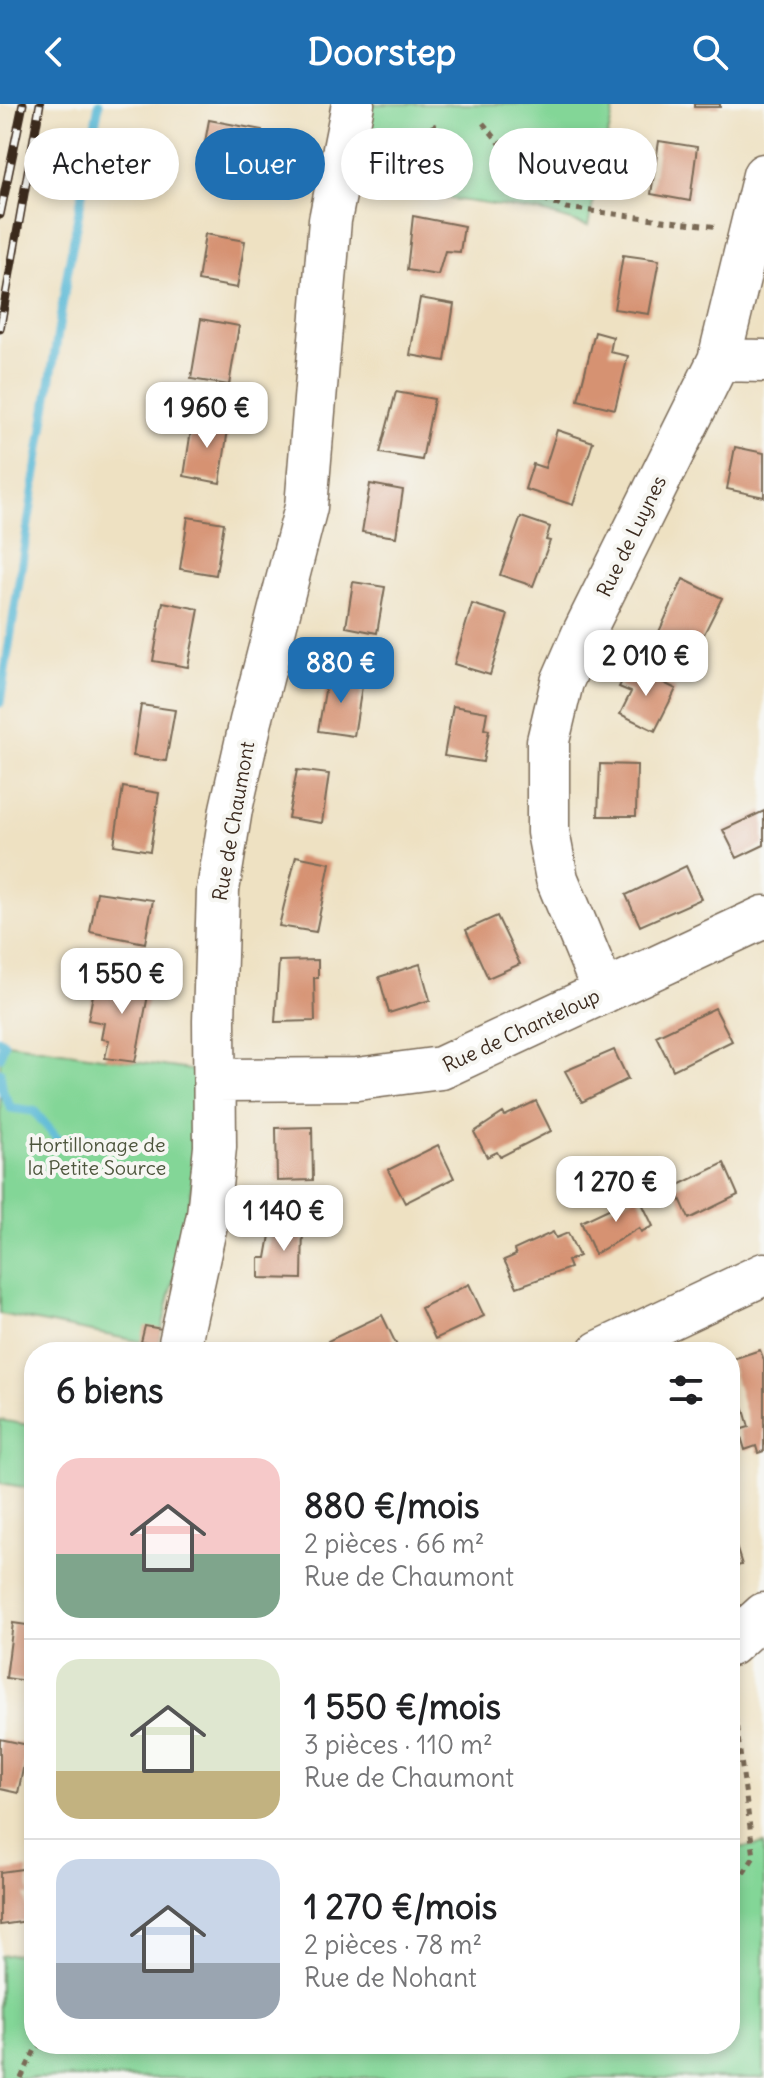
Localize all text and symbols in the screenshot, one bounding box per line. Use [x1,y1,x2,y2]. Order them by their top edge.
icon: back [32,30,76,74]
text: Doorstep [308,30,456,75]
icon: search [688,30,732,74]
chip: Acheter [24,128,179,200]
chip: Louer [195,128,325,200]
chip: Filtres [341,128,473,200]
chip: Nouveau [489,128,657,200]
pin: 1 960 € [133,382,281,450]
text: 1 960 € [164,391,250,424]
street label: Rue de Luynes [591,471,671,601]
pin: 2 010 € [572,630,720,698]
pin: 880 € [285,637,397,705]
text: 2 010 € [602,639,690,672]
text: 880 € [306,646,376,679]
street label: Rue de Chaumont [207,739,259,903]
pin: 1 550 € [48,948,196,1016]
text: 1 550 € [79,957,165,990]
street label: Rue de Chanteloup [438,983,604,1077]
park label: Hortillonage de la Petite Source [28,1132,166,1180]
pin: 1 270 € [542,1156,690,1224]
text: 1 270 € [574,1165,658,1198]
pin: 1 140 € [210,1185,358,1253]
text: 1 140 € [243,1194,325,1227]
icon: filters [664,1368,708,1412]
text: 6 biens [56,1369,164,1412]
text: 880 €/mois [304,1484,479,1527]
icon: home [120,1490,216,1586]
text: 2 pièces · 66 m² [304,1527,485,1560]
text: Rue de Chaumont [304,1560,514,1593]
text: 1 550 €/mois [304,1685,501,1728]
icon: home [120,1691,216,1787]
text: 3 pièces · 110 m² [304,1728,493,1761]
text: Rue de Chaumont [304,1761,514,1794]
text: 1 270 €/mois [304,1885,497,1928]
icon: home [120,1891,216,1987]
text: 2 pièces · 78 m² [304,1928,482,1961]
text: Rue de Nohant [304,1961,477,1994]

